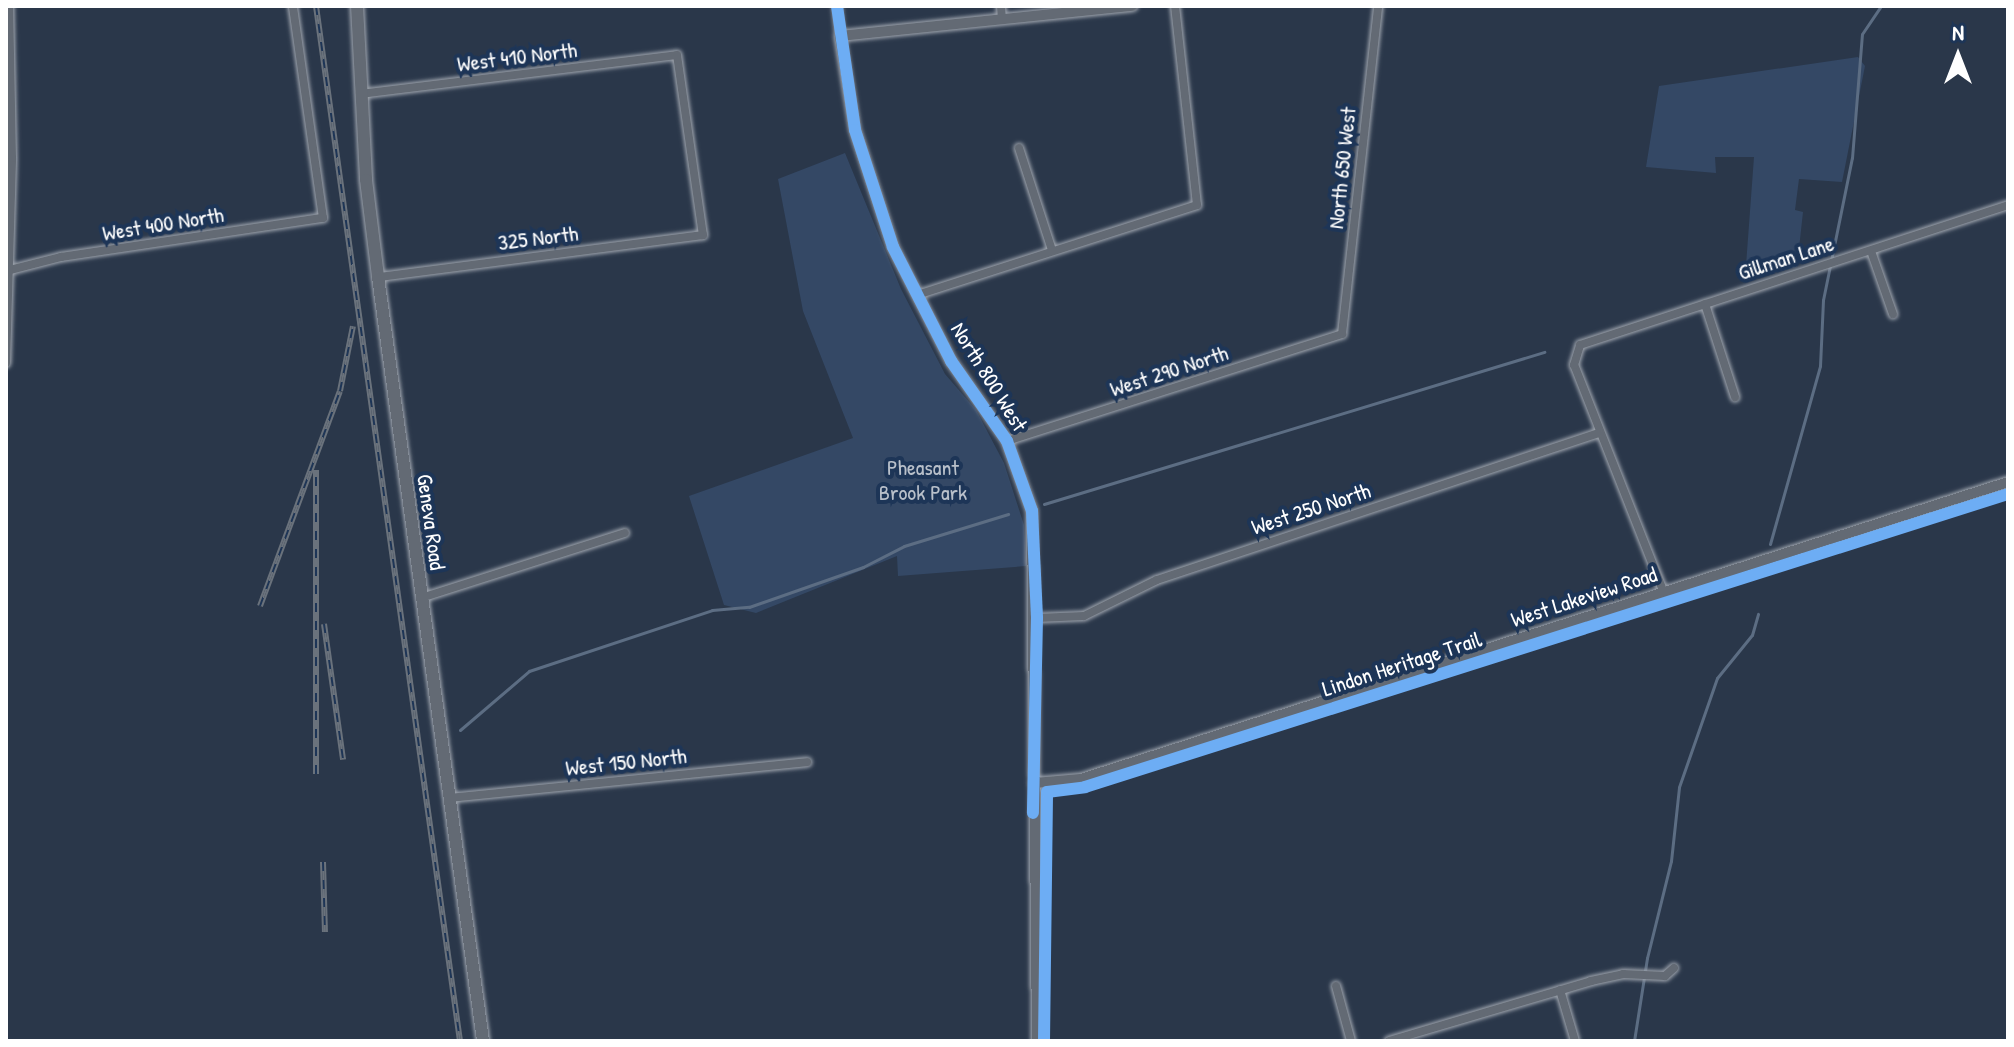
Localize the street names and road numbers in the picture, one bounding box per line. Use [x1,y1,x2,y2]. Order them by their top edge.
street label: West 410 North [456,37,578,77]
street label: North 650 West [1322,106,1362,230]
street label: West 400 North [101,201,225,247]
street label: 325 North [497,220,579,256]
street label: Gillman Lane [1735,230,1837,286]
street label: North 800 West [945,318,1033,436]
street label: West 290 North [1107,340,1231,402]
street label: Geneva Road [411,472,451,572]
street label: West 250 North [1248,477,1374,541]
street label: West Lakeview Road [1508,561,1660,633]
street label: Lindon Heritage Trail [1319,626,1485,702]
street label: West 150 North [564,743,688,781]

